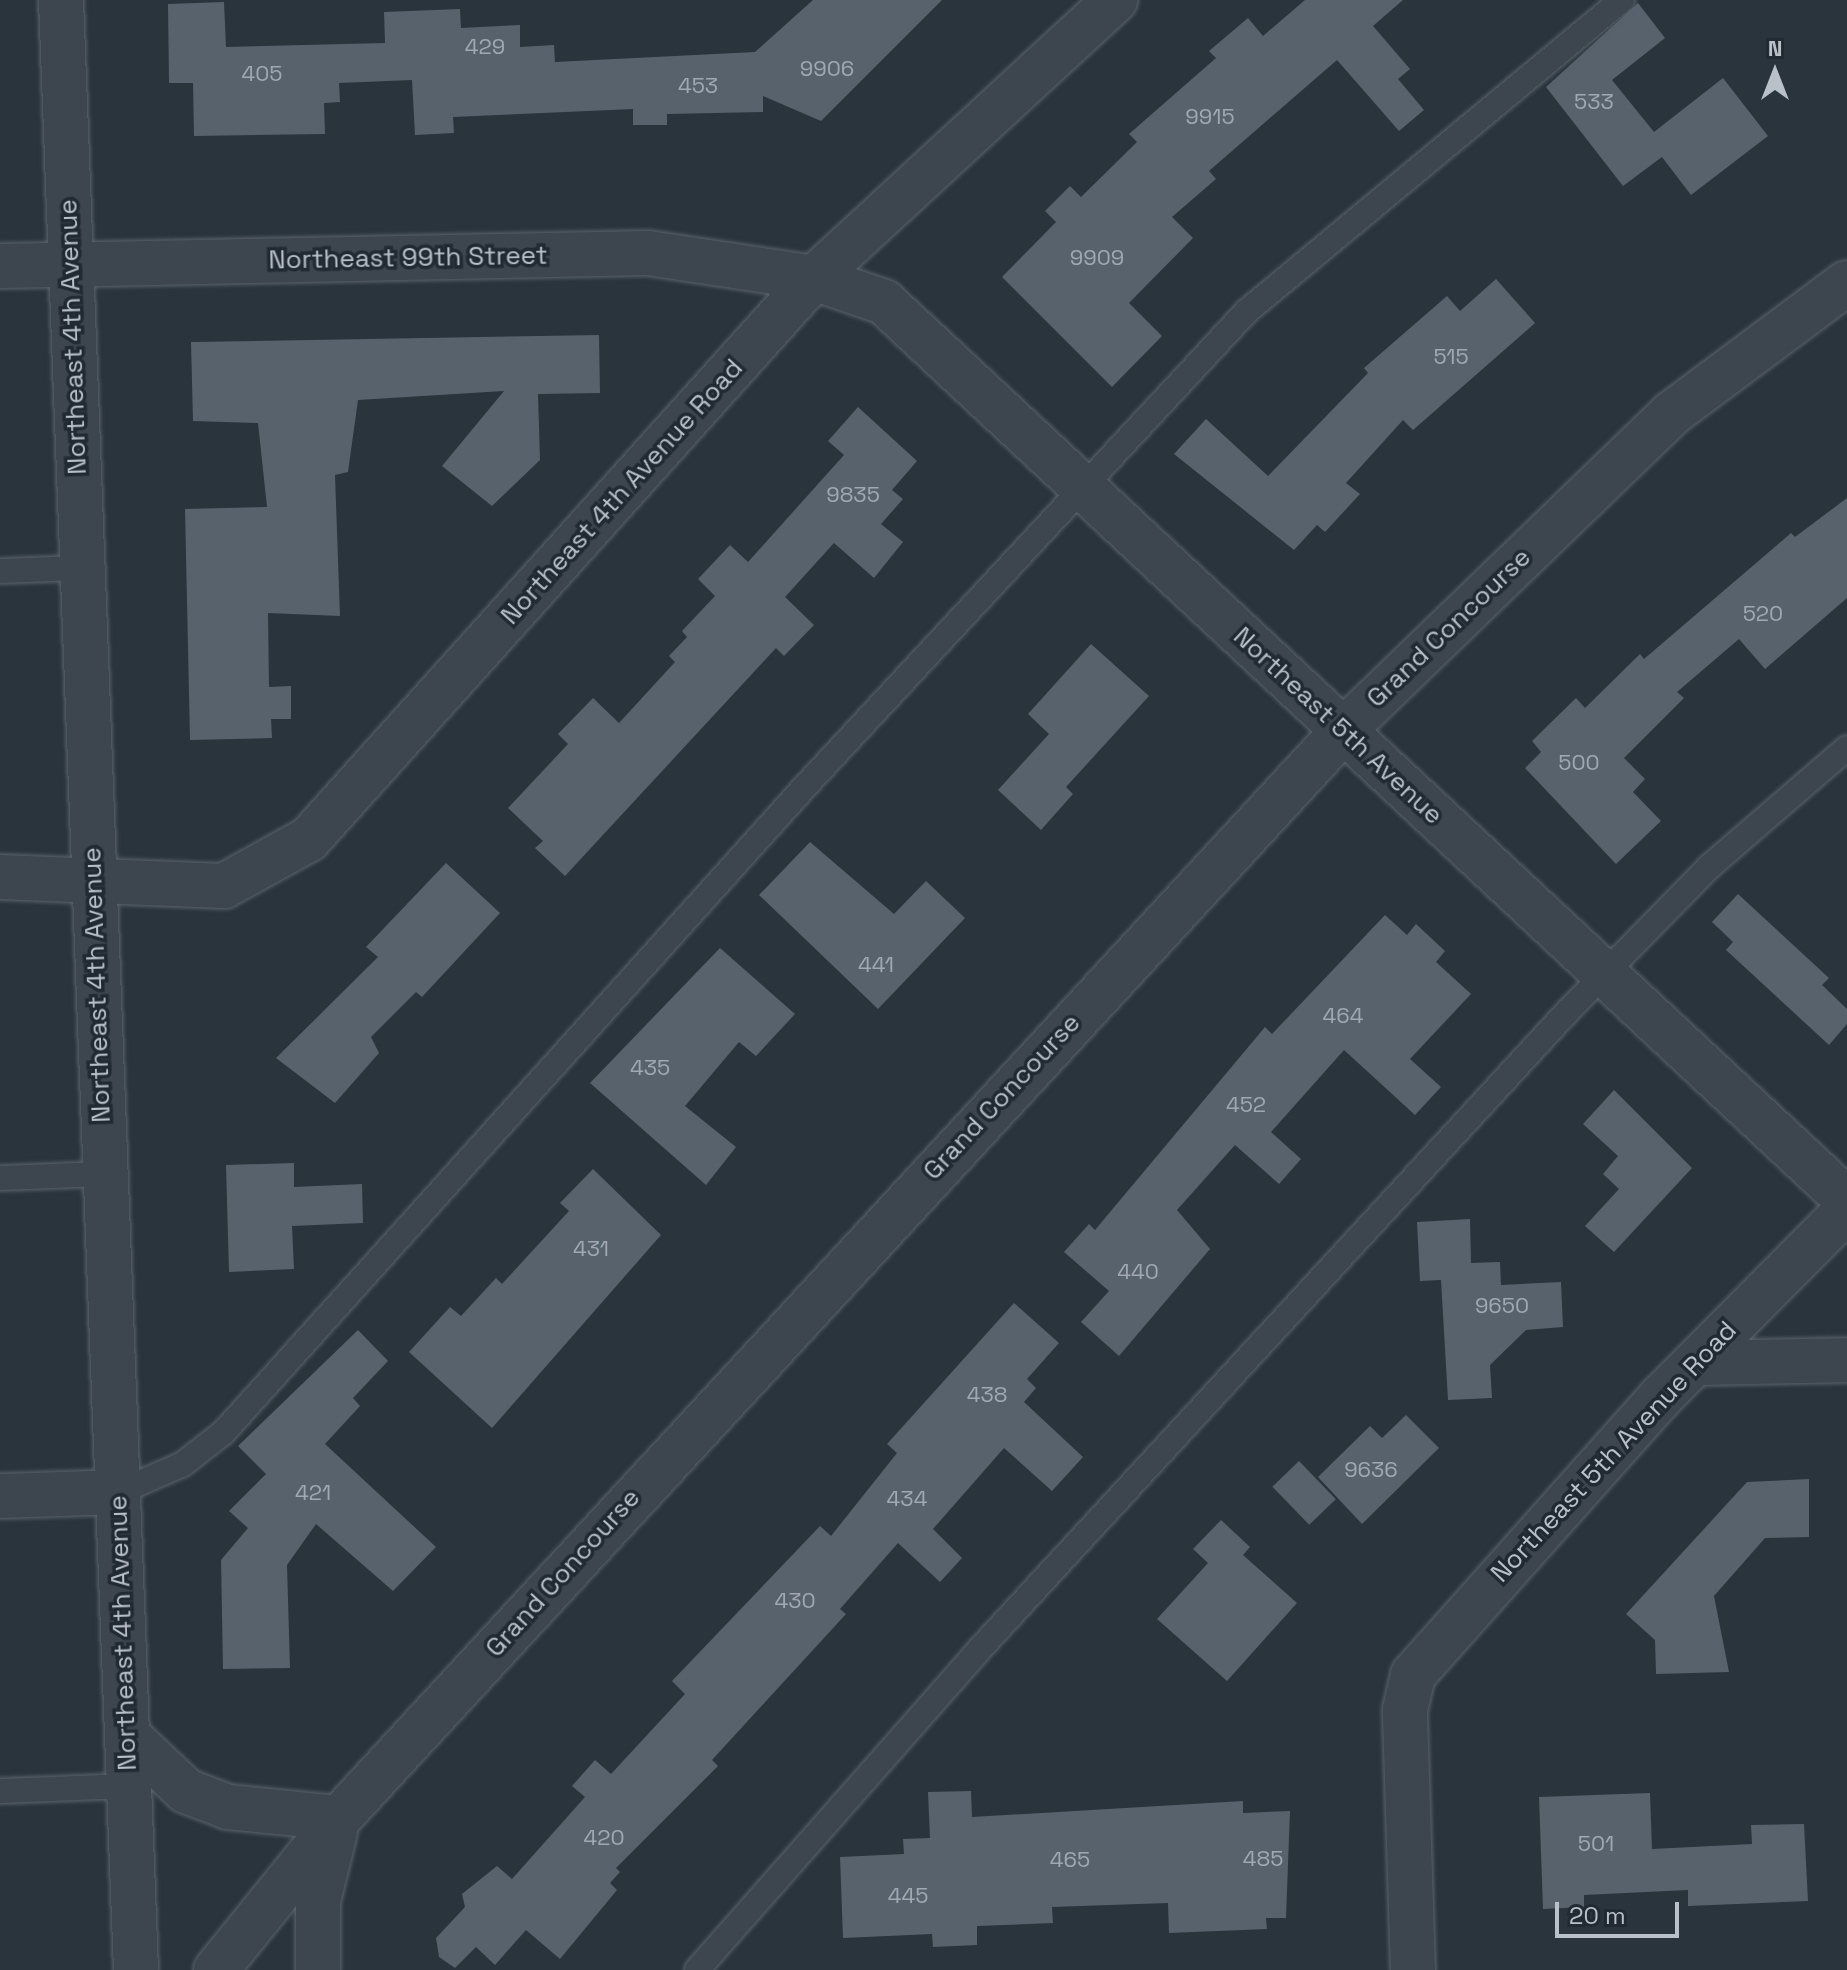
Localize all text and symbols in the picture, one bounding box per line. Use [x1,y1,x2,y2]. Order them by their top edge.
north arrow [1735,32,1815,112]
house number: 429 [465,34,505,60]
text: N [1768,34,1782,62]
house number: 9906 [800,56,854,82]
house number: 405 [241,61,283,87]
house number: 453 [678,73,718,99]
house number: 533 [1574,89,1614,115]
house number: 9915 [1185,104,1235,130]
street label: Northeast 4th Avenue [53,199,93,475]
street label: Northeast 99th Street [268,240,548,276]
house number: 9909 [1070,245,1124,271]
house number: 515 [1433,344,1469,370]
street label: Northeast 4th Avenue Road [494,353,750,631]
house number: 9835 [826,482,880,508]
street label: Grand Concourse [1361,542,1537,714]
house number: 520 [1743,601,1783,627]
street label: Northeast 5th Avenue [1227,621,1449,831]
house number: 500 [1558,750,1600,776]
street label: Northeast 4th Avenue [77,847,117,1123]
house number: 441 [858,952,894,978]
house number: 464 [1323,1003,1363,1029]
street label: Grand Concourse [917,1007,1087,1187]
house number: 435 [630,1055,670,1081]
house number: 452 [1226,1092,1266,1118]
house number: 431 [573,1236,609,1262]
house number: 440 [1117,1259,1159,1285]
house number: 9650 [1475,1293,1529,1319]
street label: Northeast 5th Avenue Road [1485,1315,1743,1589]
house number: 438 [967,1382,1007,1408]
house number: 9636 [1344,1457,1398,1483]
house number: 421 [295,1480,331,1506]
street label: Grand Concourse [479,1482,647,1664]
house number: 434 [887,1486,927,1512]
street label: Northeast 4th Avenue [103,1495,143,1771]
house number: 430 [774,1588,816,1614]
house number: 420 [583,1825,625,1851]
house number: 501 [1578,1831,1614,1857]
house number: 485 [1243,1846,1283,1872]
house number: 465 [1050,1847,1090,1873]
house number: 445 [888,1883,928,1909]
scale bar [1559,1886,1683,1936]
text: 20 m [1569,1900,1626,1931]

